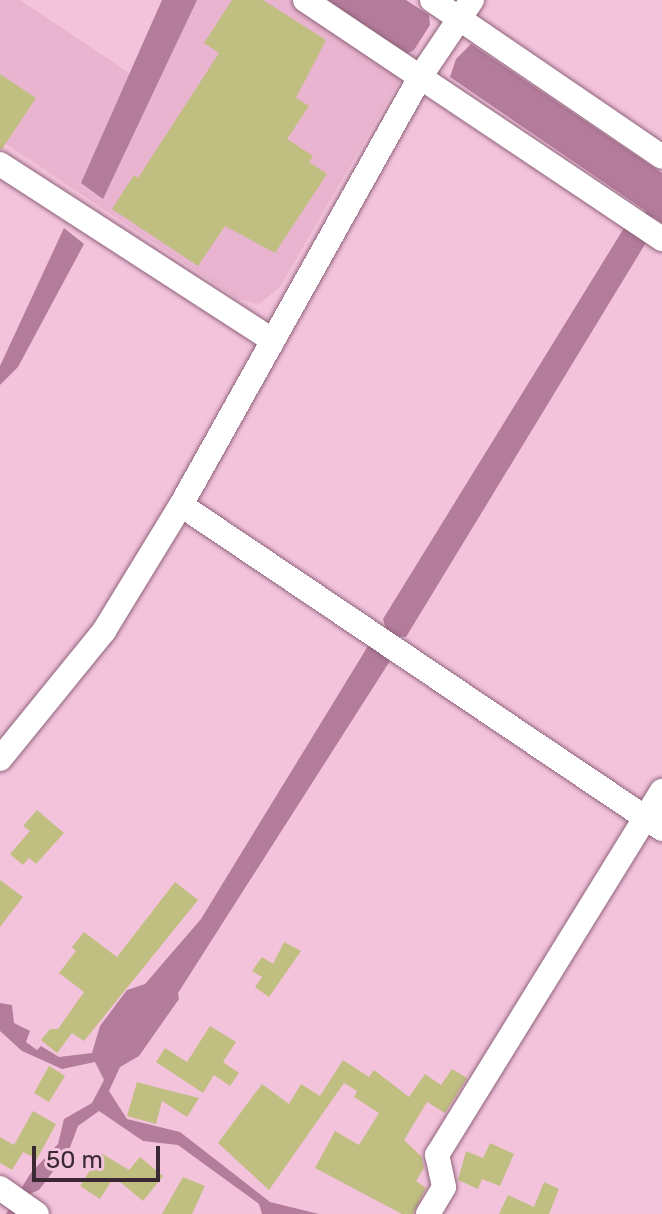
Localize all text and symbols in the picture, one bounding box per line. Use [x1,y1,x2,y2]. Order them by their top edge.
scale bar [36,1130,164,1180]
text: 50 m [46,1146,103,1174]

